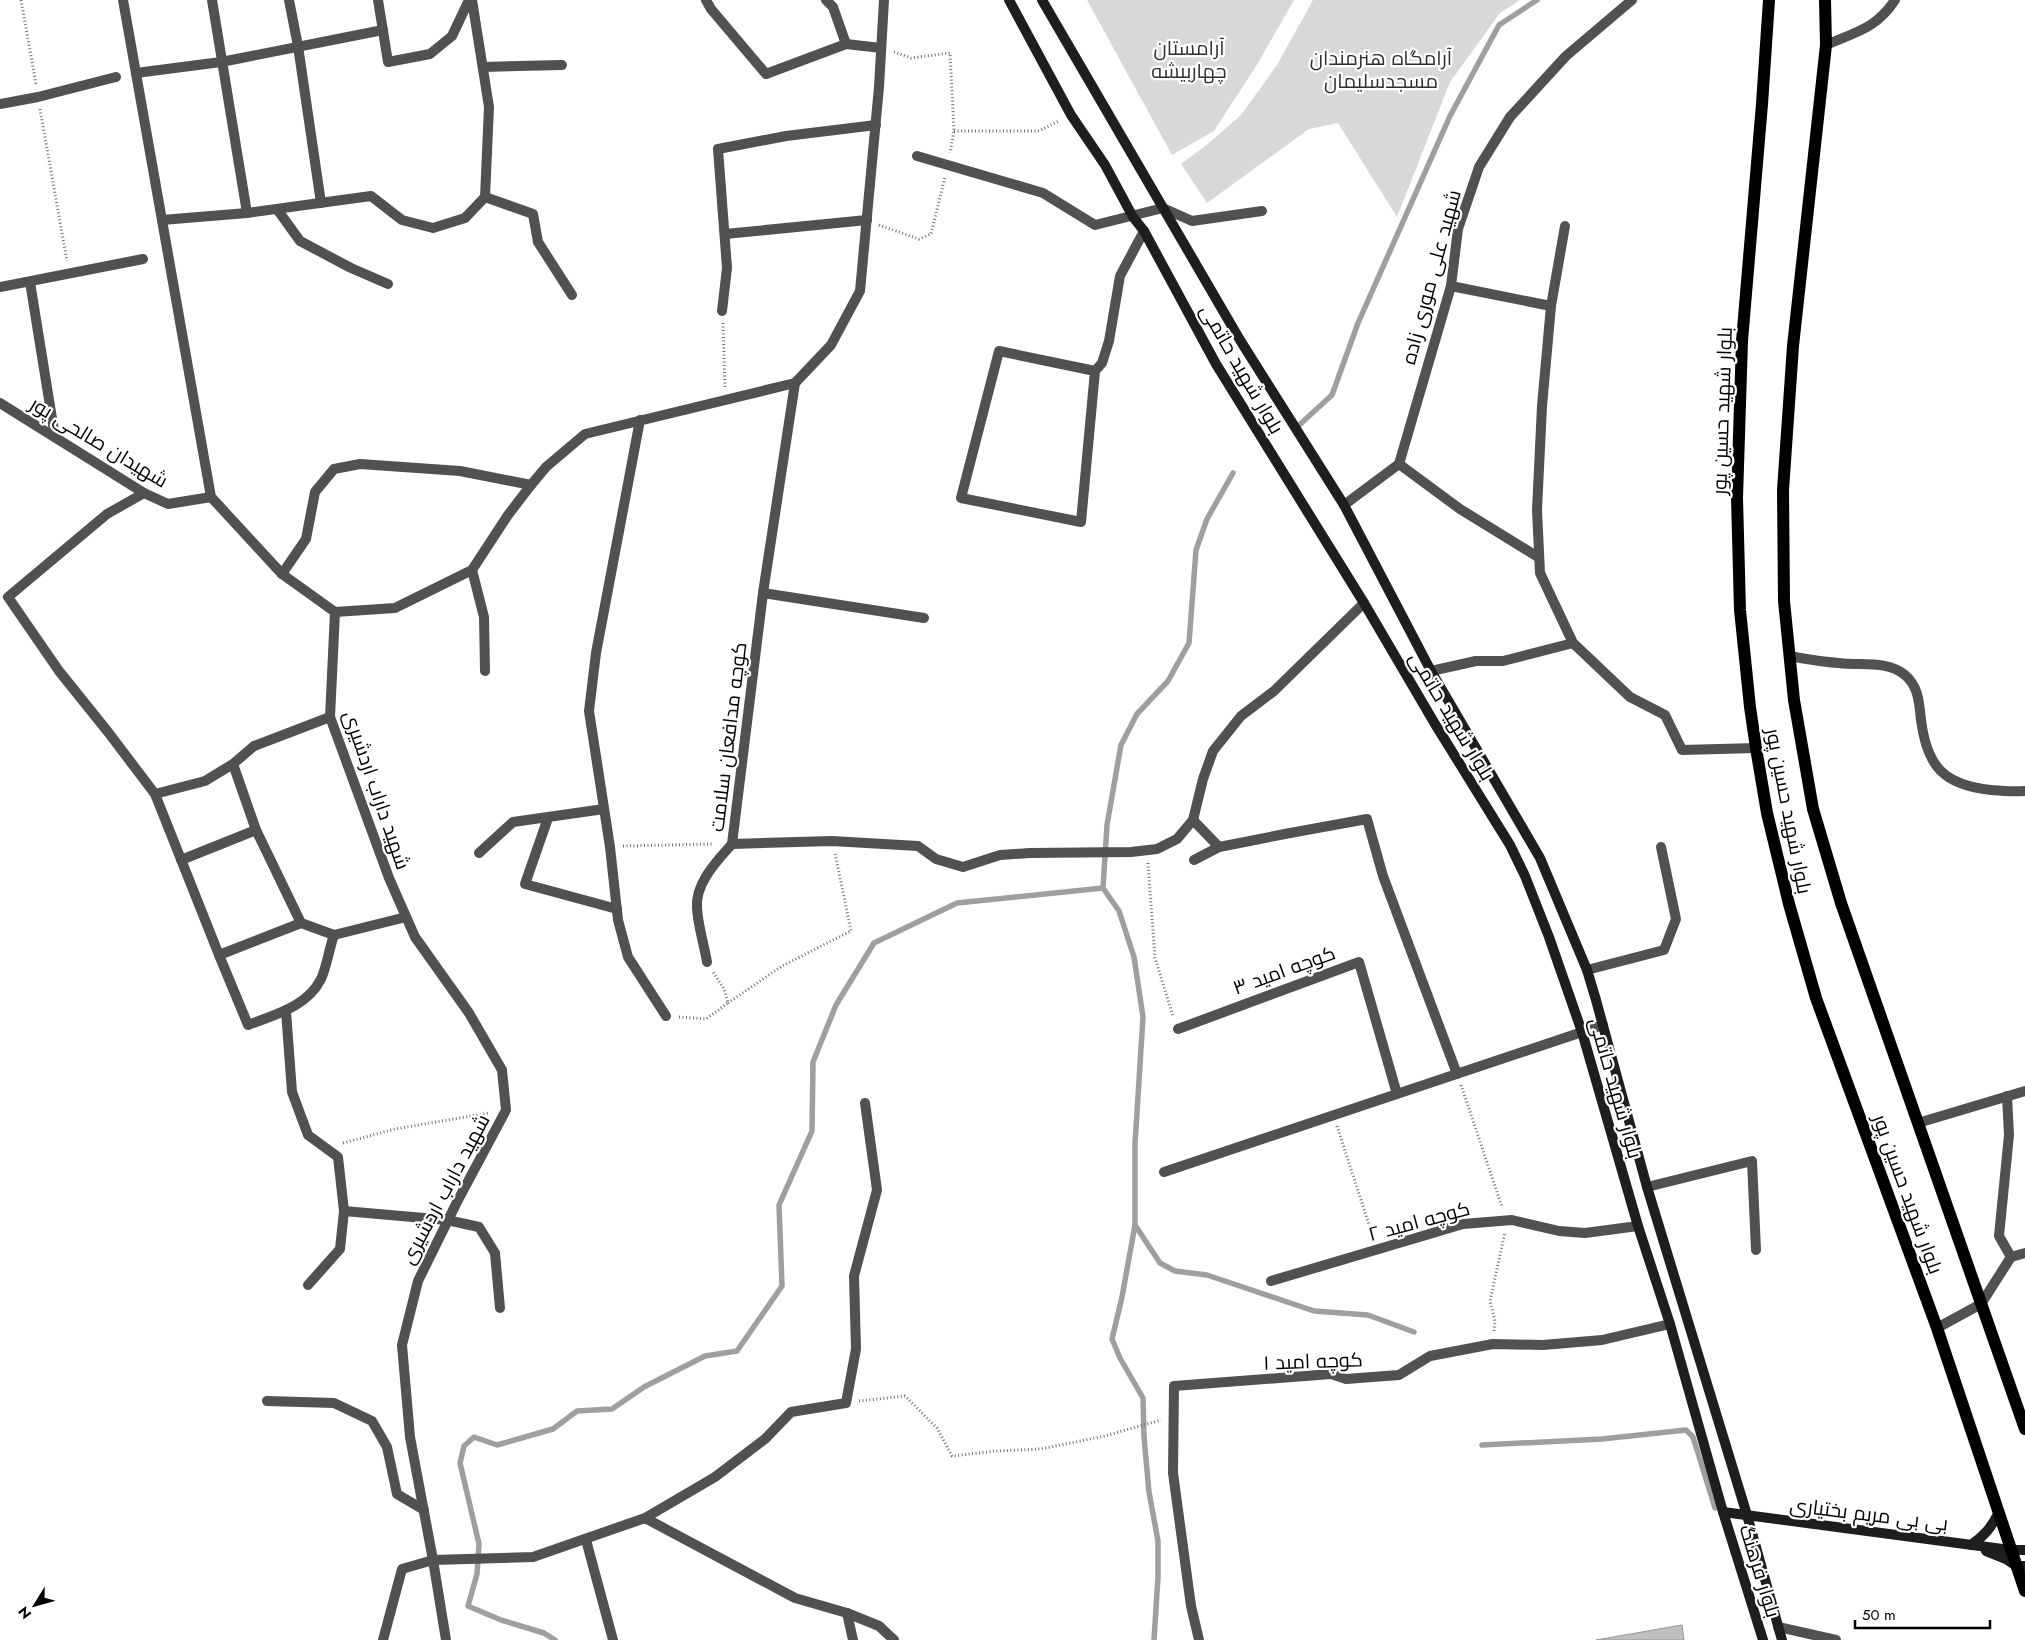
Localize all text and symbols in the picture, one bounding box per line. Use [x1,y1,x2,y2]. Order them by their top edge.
park label: آرامستان چهاربیشه [1151,34,1227,86]
park label: آرامگاه هنرمندان مسجدسلیمان [1310,44,1453,96]
street label: شهید علی موری زاده [1394,187,1469,368]
street label: بلوار شهید حاتمی [1193,299,1291,440]
street label: بلوار شهيد حسین پور [1705,326,1740,497]
street label: شهیدان صالحی پور [23,389,173,495]
street label: کوچه مدافعان سلامت [702,641,755,834]
street label: بلوار شهید حاتمی [1402,646,1501,786]
street label: شهید داراب اردشیری [336,707,417,874]
street label: بلوار شهيد حسین پور [1758,725,1819,896]
street label: کوچه امید ۳ [1229,939,1339,1002]
street label: بلوار شهید حاتمی [1582,1014,1650,1162]
street label: شهید داراب اردشیری [394,1109,497,1270]
street label: بلوار شهيد حسین پور [1865,1109,1950,1278]
street label: کوچه امید ۲ [1365,1194,1473,1249]
street label: کوچه امید ۱ [1263,1345,1363,1378]
street label: بی بی مریم بختیاری [1788,1490,1950,1539]
street label: بلوار فرهنگ [1732,1521,1787,1621]
north arrow [10,1580,60,1630]
scale bar [1855,1598,1990,1630]
text: N [13,1602,36,1623]
text: 50 m [1862,1604,1896,1626]

